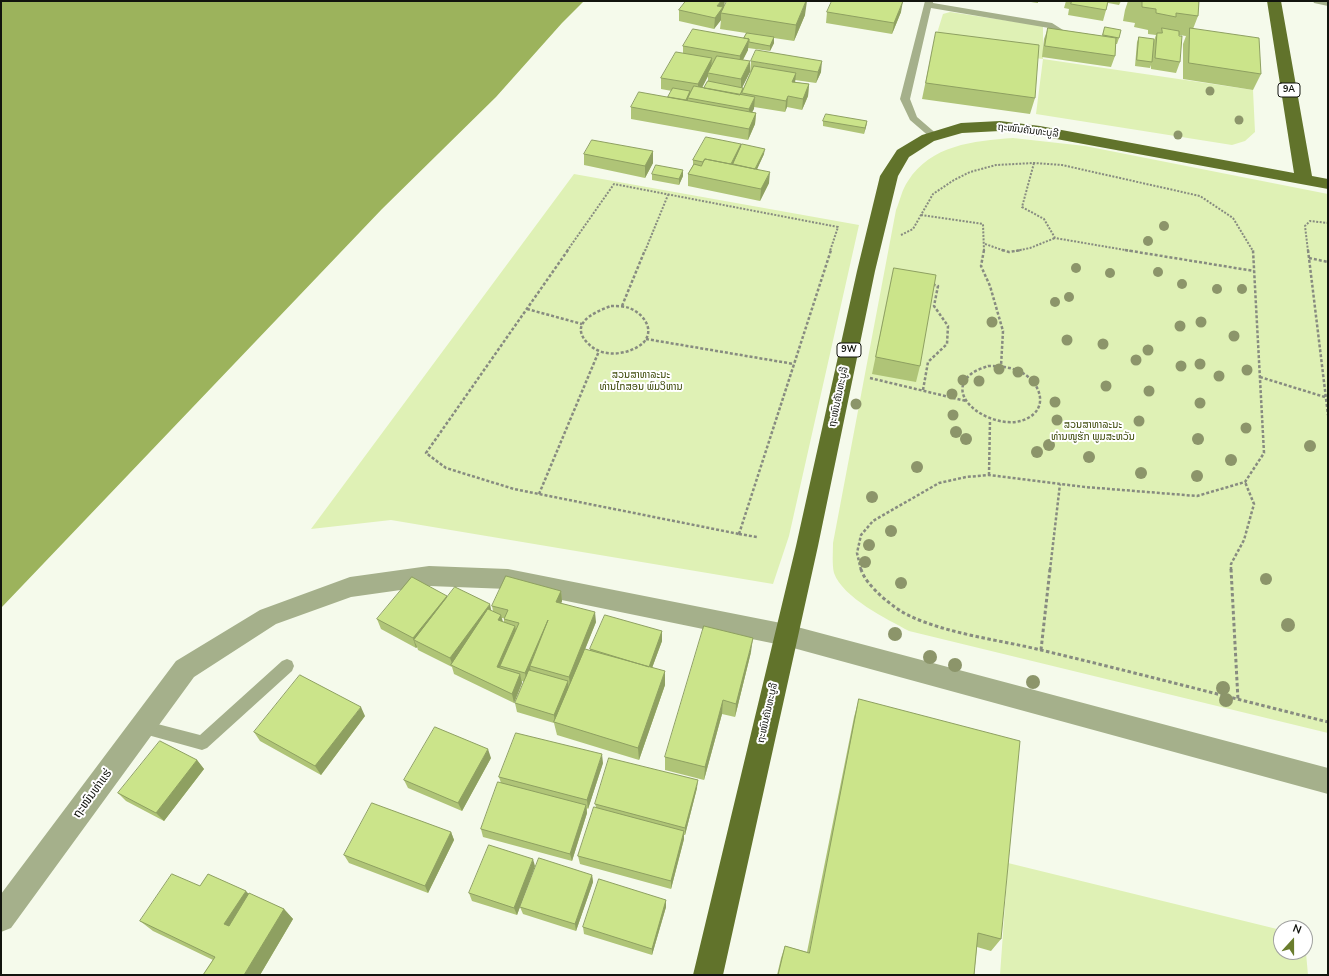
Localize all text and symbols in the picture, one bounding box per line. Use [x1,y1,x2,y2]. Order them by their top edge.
road number: 9A [1278,83,1300,97]
street label: ຖະໜົນຄັນທະບູລີ [997,121,1059,141]
road number: 9W [837,343,861,357]
street label: ຖະໜົນຄັນທະບູລີ [827,366,851,428]
park label: ສວນສາທາລະນະ ທ່ານໄກສອນ ພົມວິຫານ [599,370,683,394]
park label: ສວນສາທາລະນະ ທ່ານໜູຮັກ ພູມສະຫວັນ [1051,420,1135,444]
street label: ຖະໜົນຄັນທະບູລີ [755,682,781,744]
street label: ຖະໜົນທ່າແຮ່ [70,767,116,821]
north arrow [1273,920,1313,960]
text: N [1291,921,1304,938]

